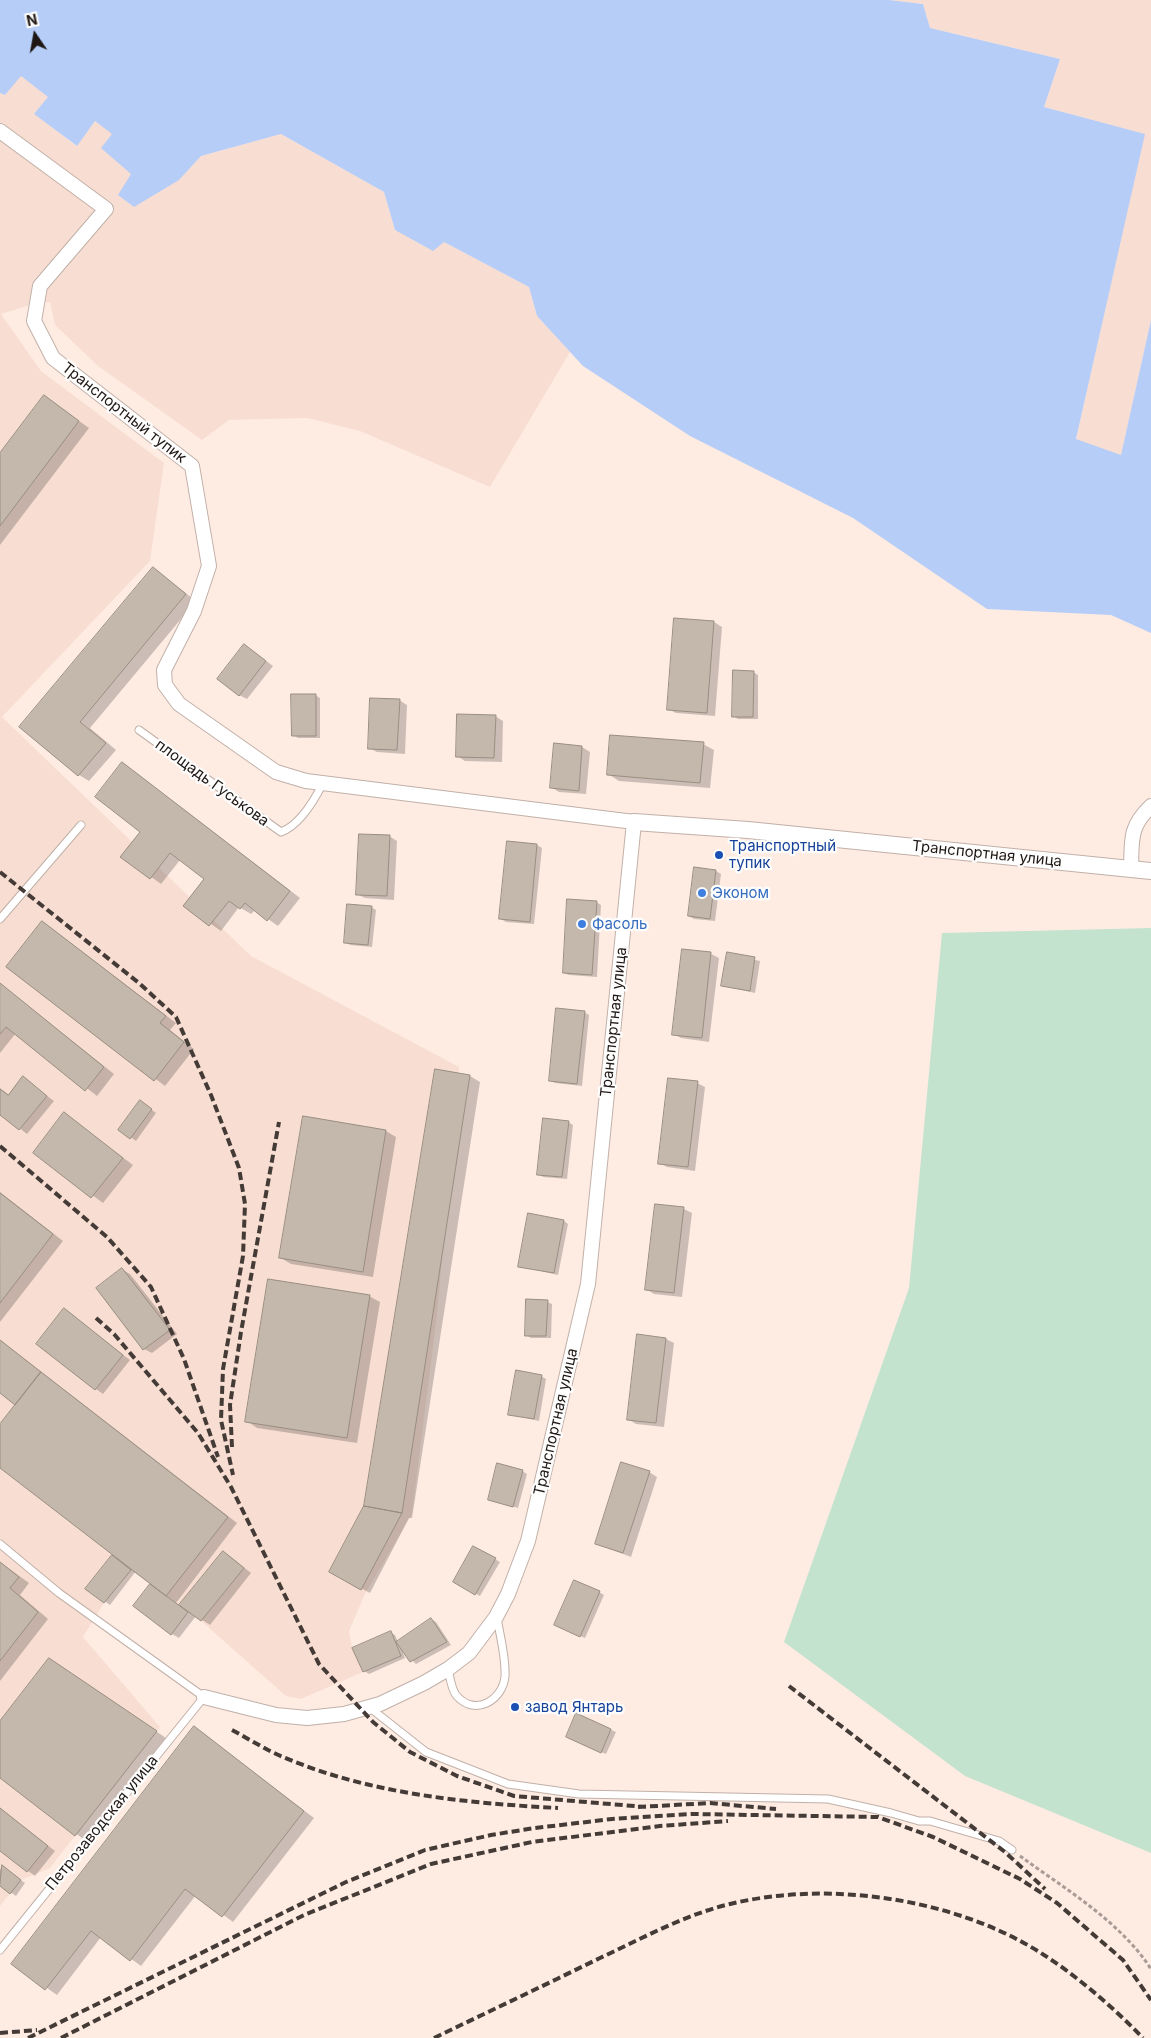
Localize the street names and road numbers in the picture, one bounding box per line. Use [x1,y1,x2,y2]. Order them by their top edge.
street label: Транспортный тупик [58,359,190,467]
street label: площадь Гуськова [152,736,272,830]
street label: Транспортная улица [911,837,1063,871]
street label: Транспортная улица [597,946,631,1098]
street label: Транспортная улица [530,1347,582,1497]
street label: Петрозаводская улица [42,1752,162,1894]

